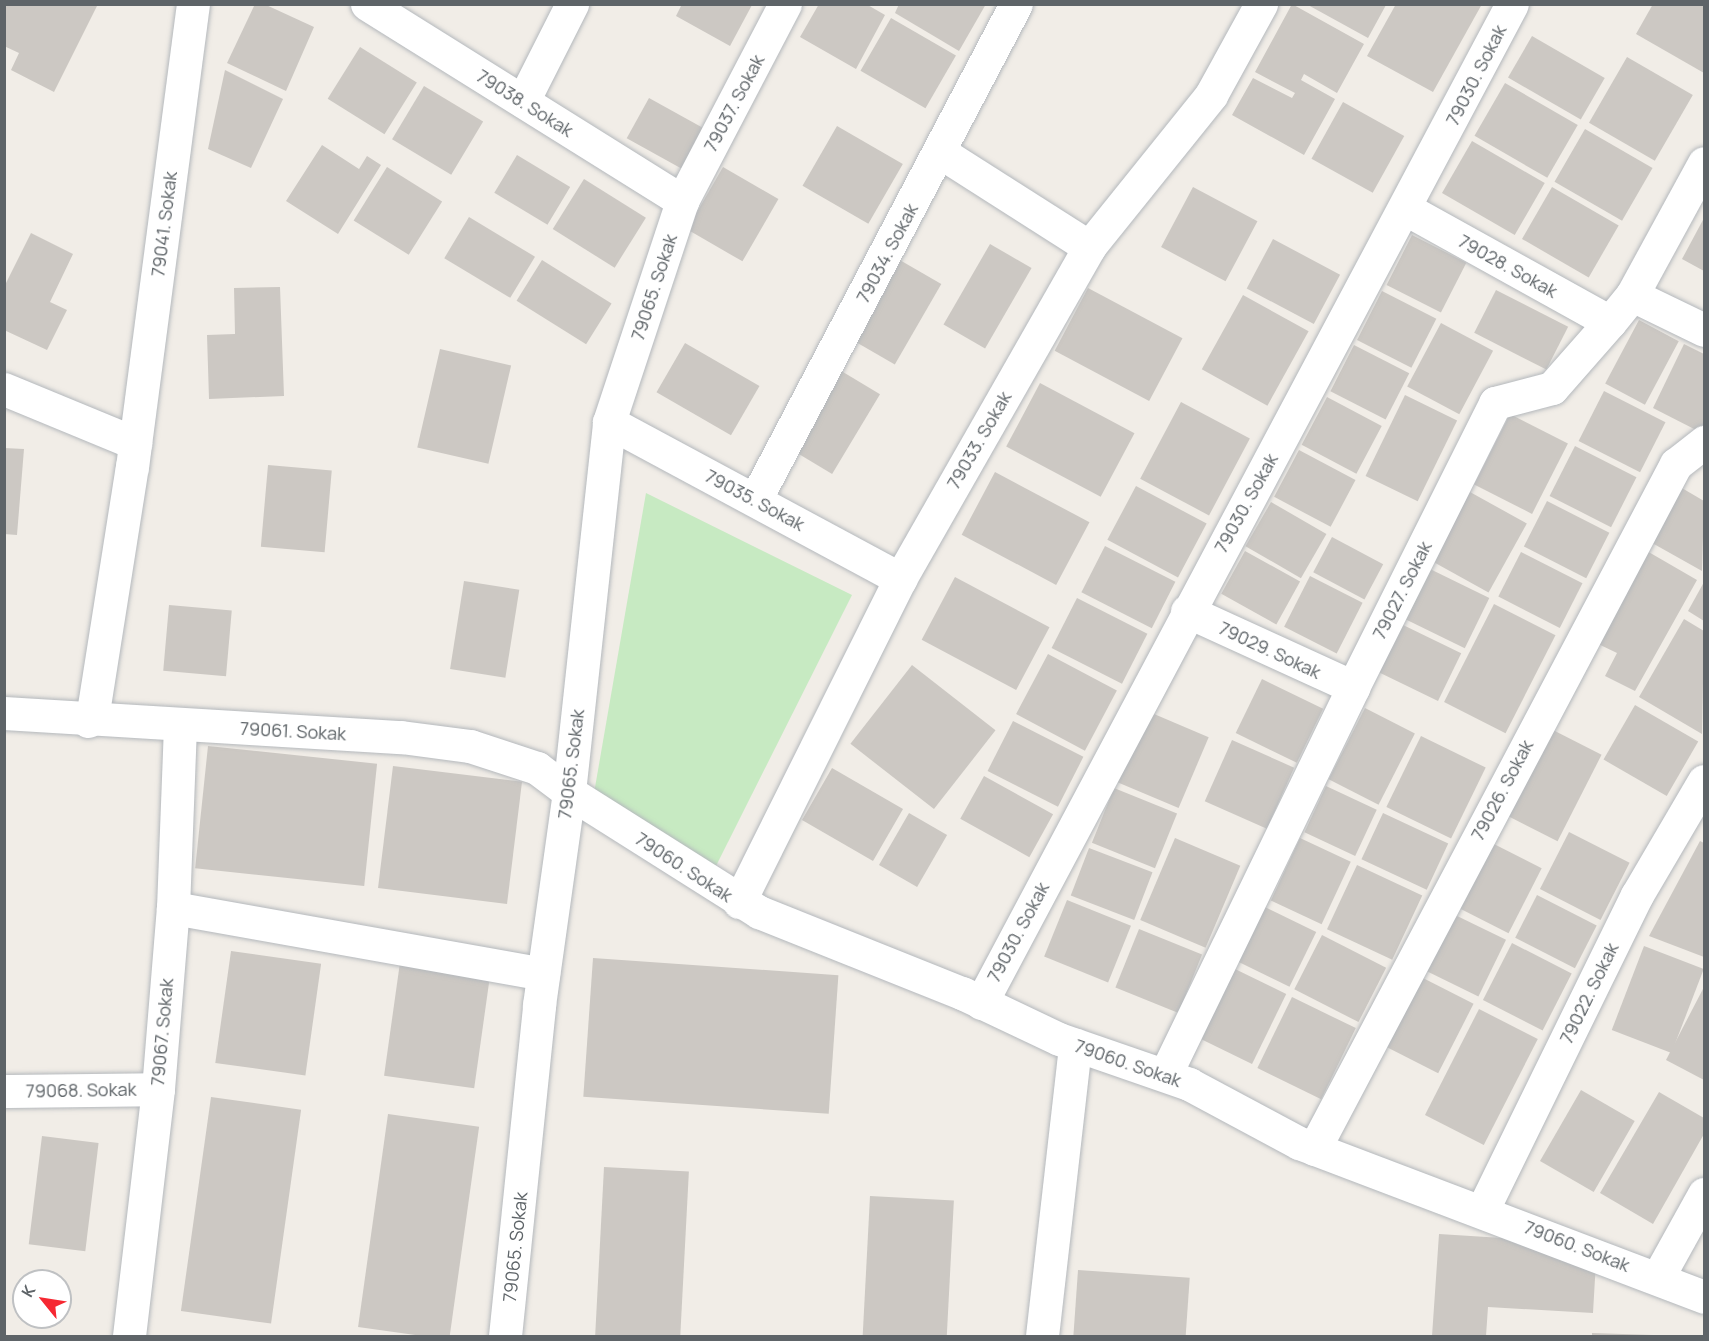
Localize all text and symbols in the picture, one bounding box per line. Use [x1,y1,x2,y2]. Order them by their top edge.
street label: 79030. Sokak [1441,21,1511,129]
street label: 79037. Sokak [699,51,769,155]
street label: 79038. Sokak [473,65,577,141]
street label: 79041. Sokak [147,170,181,278]
street label: 79034. Sokak [852,200,922,306]
street label: 79028. Sokak [1455,230,1561,302]
street label: 79065. Sokak [627,231,681,343]
street label: 79033. Sokak [942,387,1016,493]
street label: 79030. Sokak [1210,450,1282,556]
street label: 79035. Sokak [702,465,808,535]
street label: 79027. Sokak [1368,537,1436,643]
street label: 79029. Sokak [1216,617,1324,683]
street label: 79065. Sokak [554,708,588,820]
street label: 79061. Sokak [239,717,347,745]
street label: 79026. Sokak [1467,736,1537,844]
street label: 79060. Sokak [632,828,736,906]
street label: 79030. Sokak [983,878,1053,986]
street label: 79022. Sokak [1555,939,1623,1047]
street label: 79067. Sokak [147,977,177,1087]
street label: 79060. Sokak [1072,1035,1184,1091]
street label: 79068. Sokak [26,1078,136,1102]
street label: 79065. Sokak [498,1191,532,1303]
street label: 79060. Sokak [1521,1216,1633,1276]
north arrow [12,1269,72,1329]
text: K [16,1281,40,1301]

